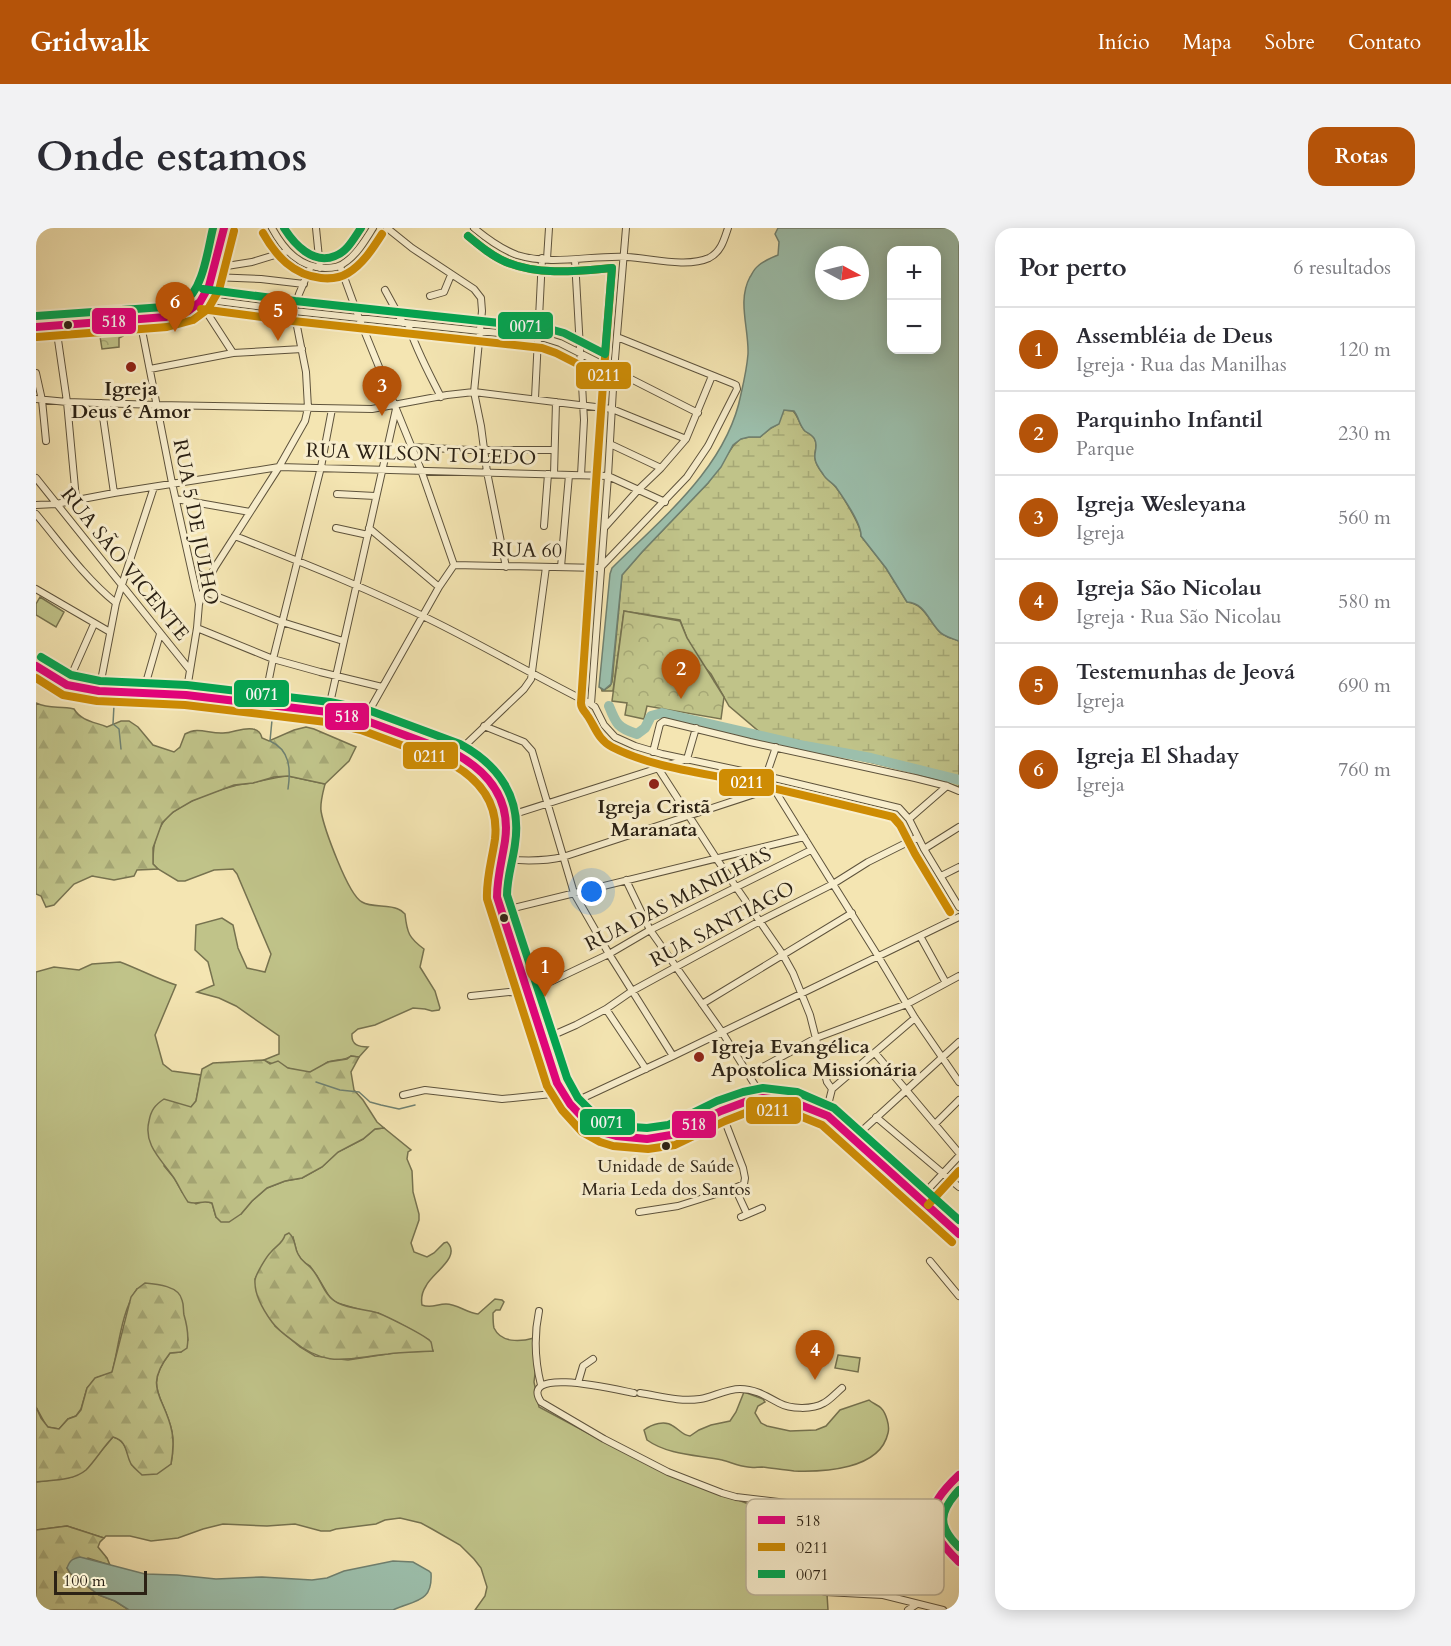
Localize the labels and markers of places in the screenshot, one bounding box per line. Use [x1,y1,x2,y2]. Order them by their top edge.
pin: 6 [156,282,194,332]
pin: 5 [258,291,298,341]
unlabelled marker [62,319,74,331]
marker: Igreja Deus é Amor [124,360,138,374]
pin: 3 [362,366,402,416]
place label: Igreja Deus é Amor [71,375,192,425]
pin: 2 [662,650,700,699]
marker: Igreja Cristã Maranata [647,777,661,791]
place label: Igreja Cristã Maranata [597,793,711,843]
unlabelled marker [498,912,510,924]
pin: 1 [526,948,564,997]
place label: Igreja Evangélica Apostolica Missionária [711,1033,917,1083]
marker: Igreja Evangélica Apostolica Missionária [692,1050,706,1064]
marker: Unidade de Saúde Maria Leda dos Santos [660,1140,672,1152]
place label: Unidade de Saúde Maria Leda dos Santos [582,1154,750,1202]
pin: 4 [796,1330,834,1380]

